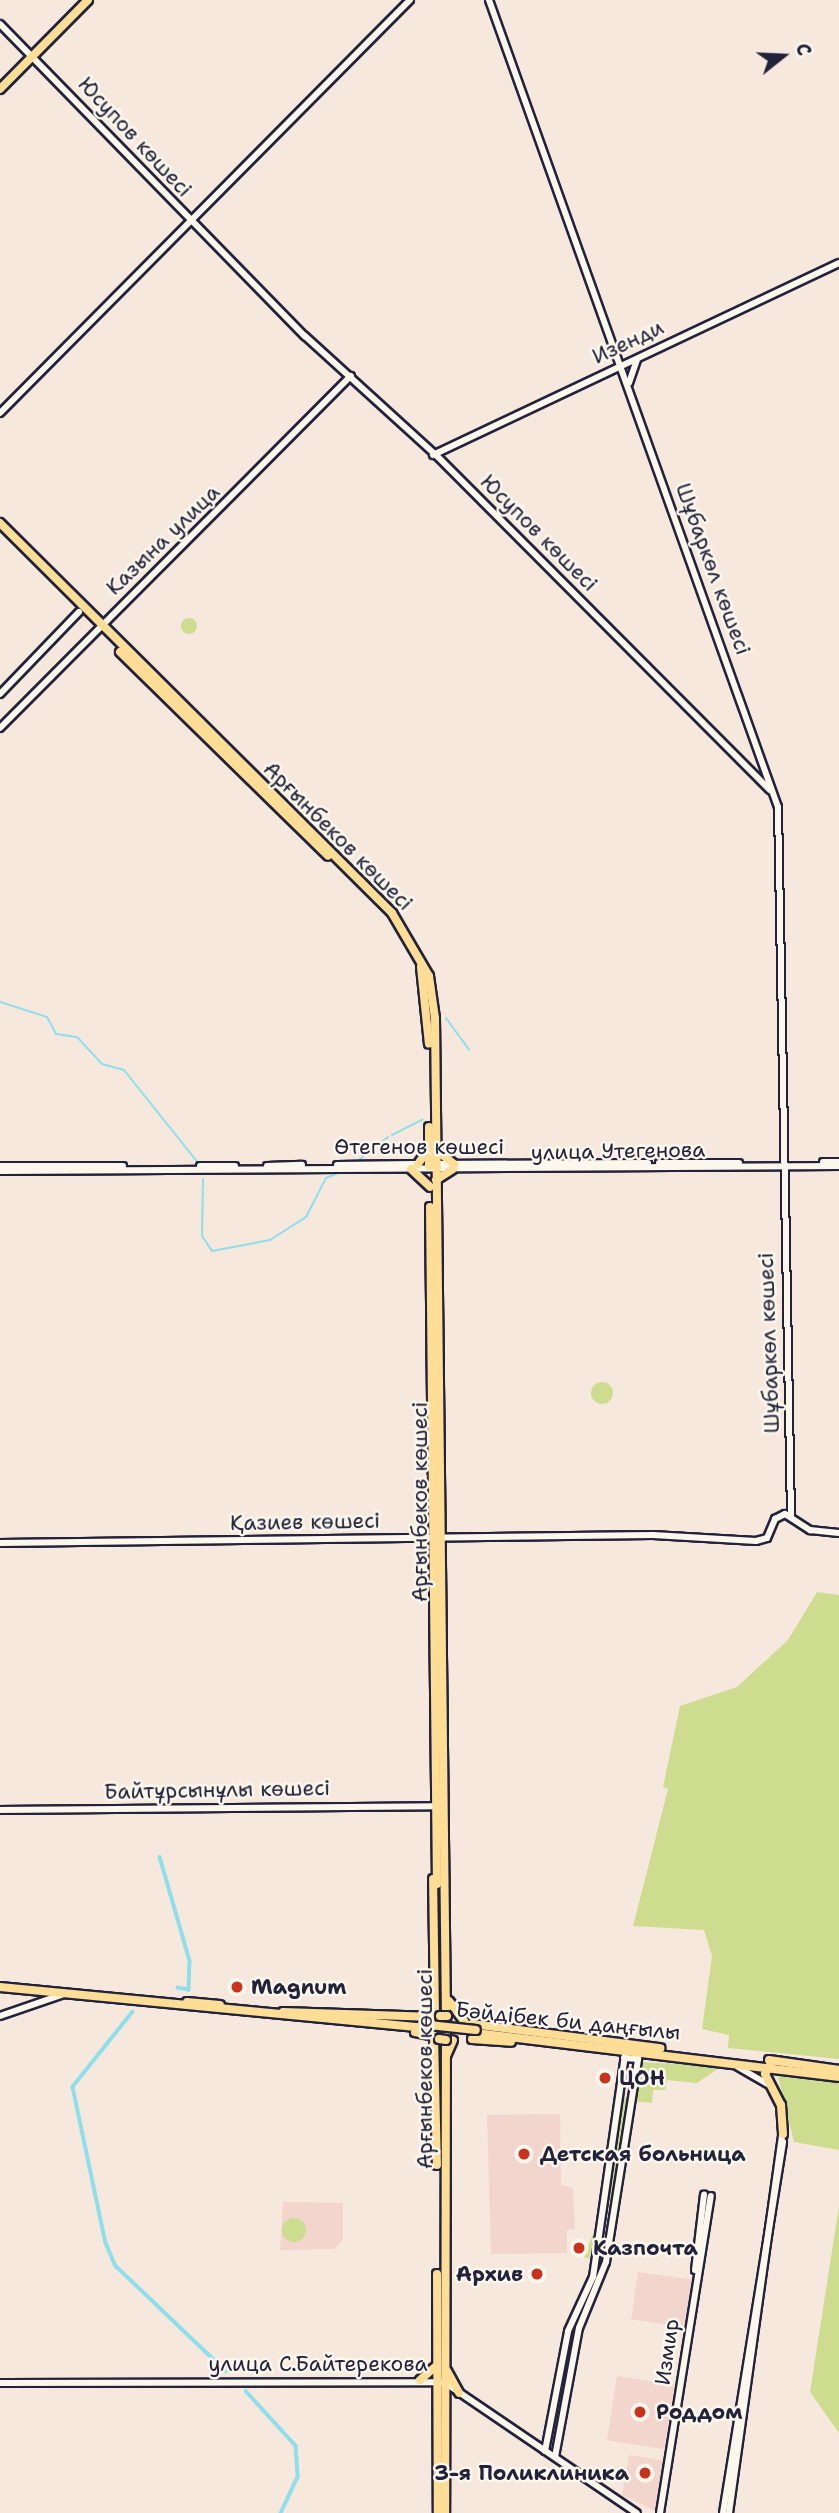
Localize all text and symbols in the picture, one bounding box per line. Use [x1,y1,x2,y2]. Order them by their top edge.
north arrow [748,21,818,91]
text: С [790,40,817,59]
street label: Юсупов көшесі [73,72,197,202]
street label: Изенди [588,314,668,370]
street label: Юсупов көшесі [475,469,603,597]
street label: Казына улица [101,480,225,600]
street label: Шұбаркөл көшесі [670,480,756,658]
street label: Арғынбеков көшесі [258,756,418,916]
street label: Өтегенов көшесі [334,1134,504,1160]
street label: улица Утегенова [531,1137,705,1165]
street label: Шұбаркөл көшесі [753,1252,785,1434]
street label: Арғынбеков көшесі [407,1402,433,1602]
street label: Қазиев көшесі [230,1508,380,1536]
street label: Байтұрсынұлы көшесі [104,1775,330,1805]
street label: Арғынбеков көшесі [412,1969,438,2169]
place label: Magnum [251,1974,346,2000]
marker: Magnum [229,1979,245,1995]
street label: Бәйдібек би даңғылы [454,1997,682,2045]
place label: ЦОН [619,2065,665,2091]
marker: ЦОН [597,2070,613,2086]
place label: Детская больница [540,2141,746,2167]
marker: Детская больница [514,2144,534,2164]
place label: Казпочта [593,2235,698,2261]
marker: Казпочта [571,2240,587,2256]
place label: Архив [456,2261,523,2287]
marker: Архив [529,2266,545,2282]
street label: Измир [650,2317,684,2387]
street label: улица С.Байтерекова [208,2351,428,2377]
place label: Роддом [656,2399,743,2425]
marker: Роддом [630,2402,650,2422]
place label: 3-я Поликлиника [434,2460,629,2486]
marker: 3-я Поликлиника [635,2463,655,2483]

